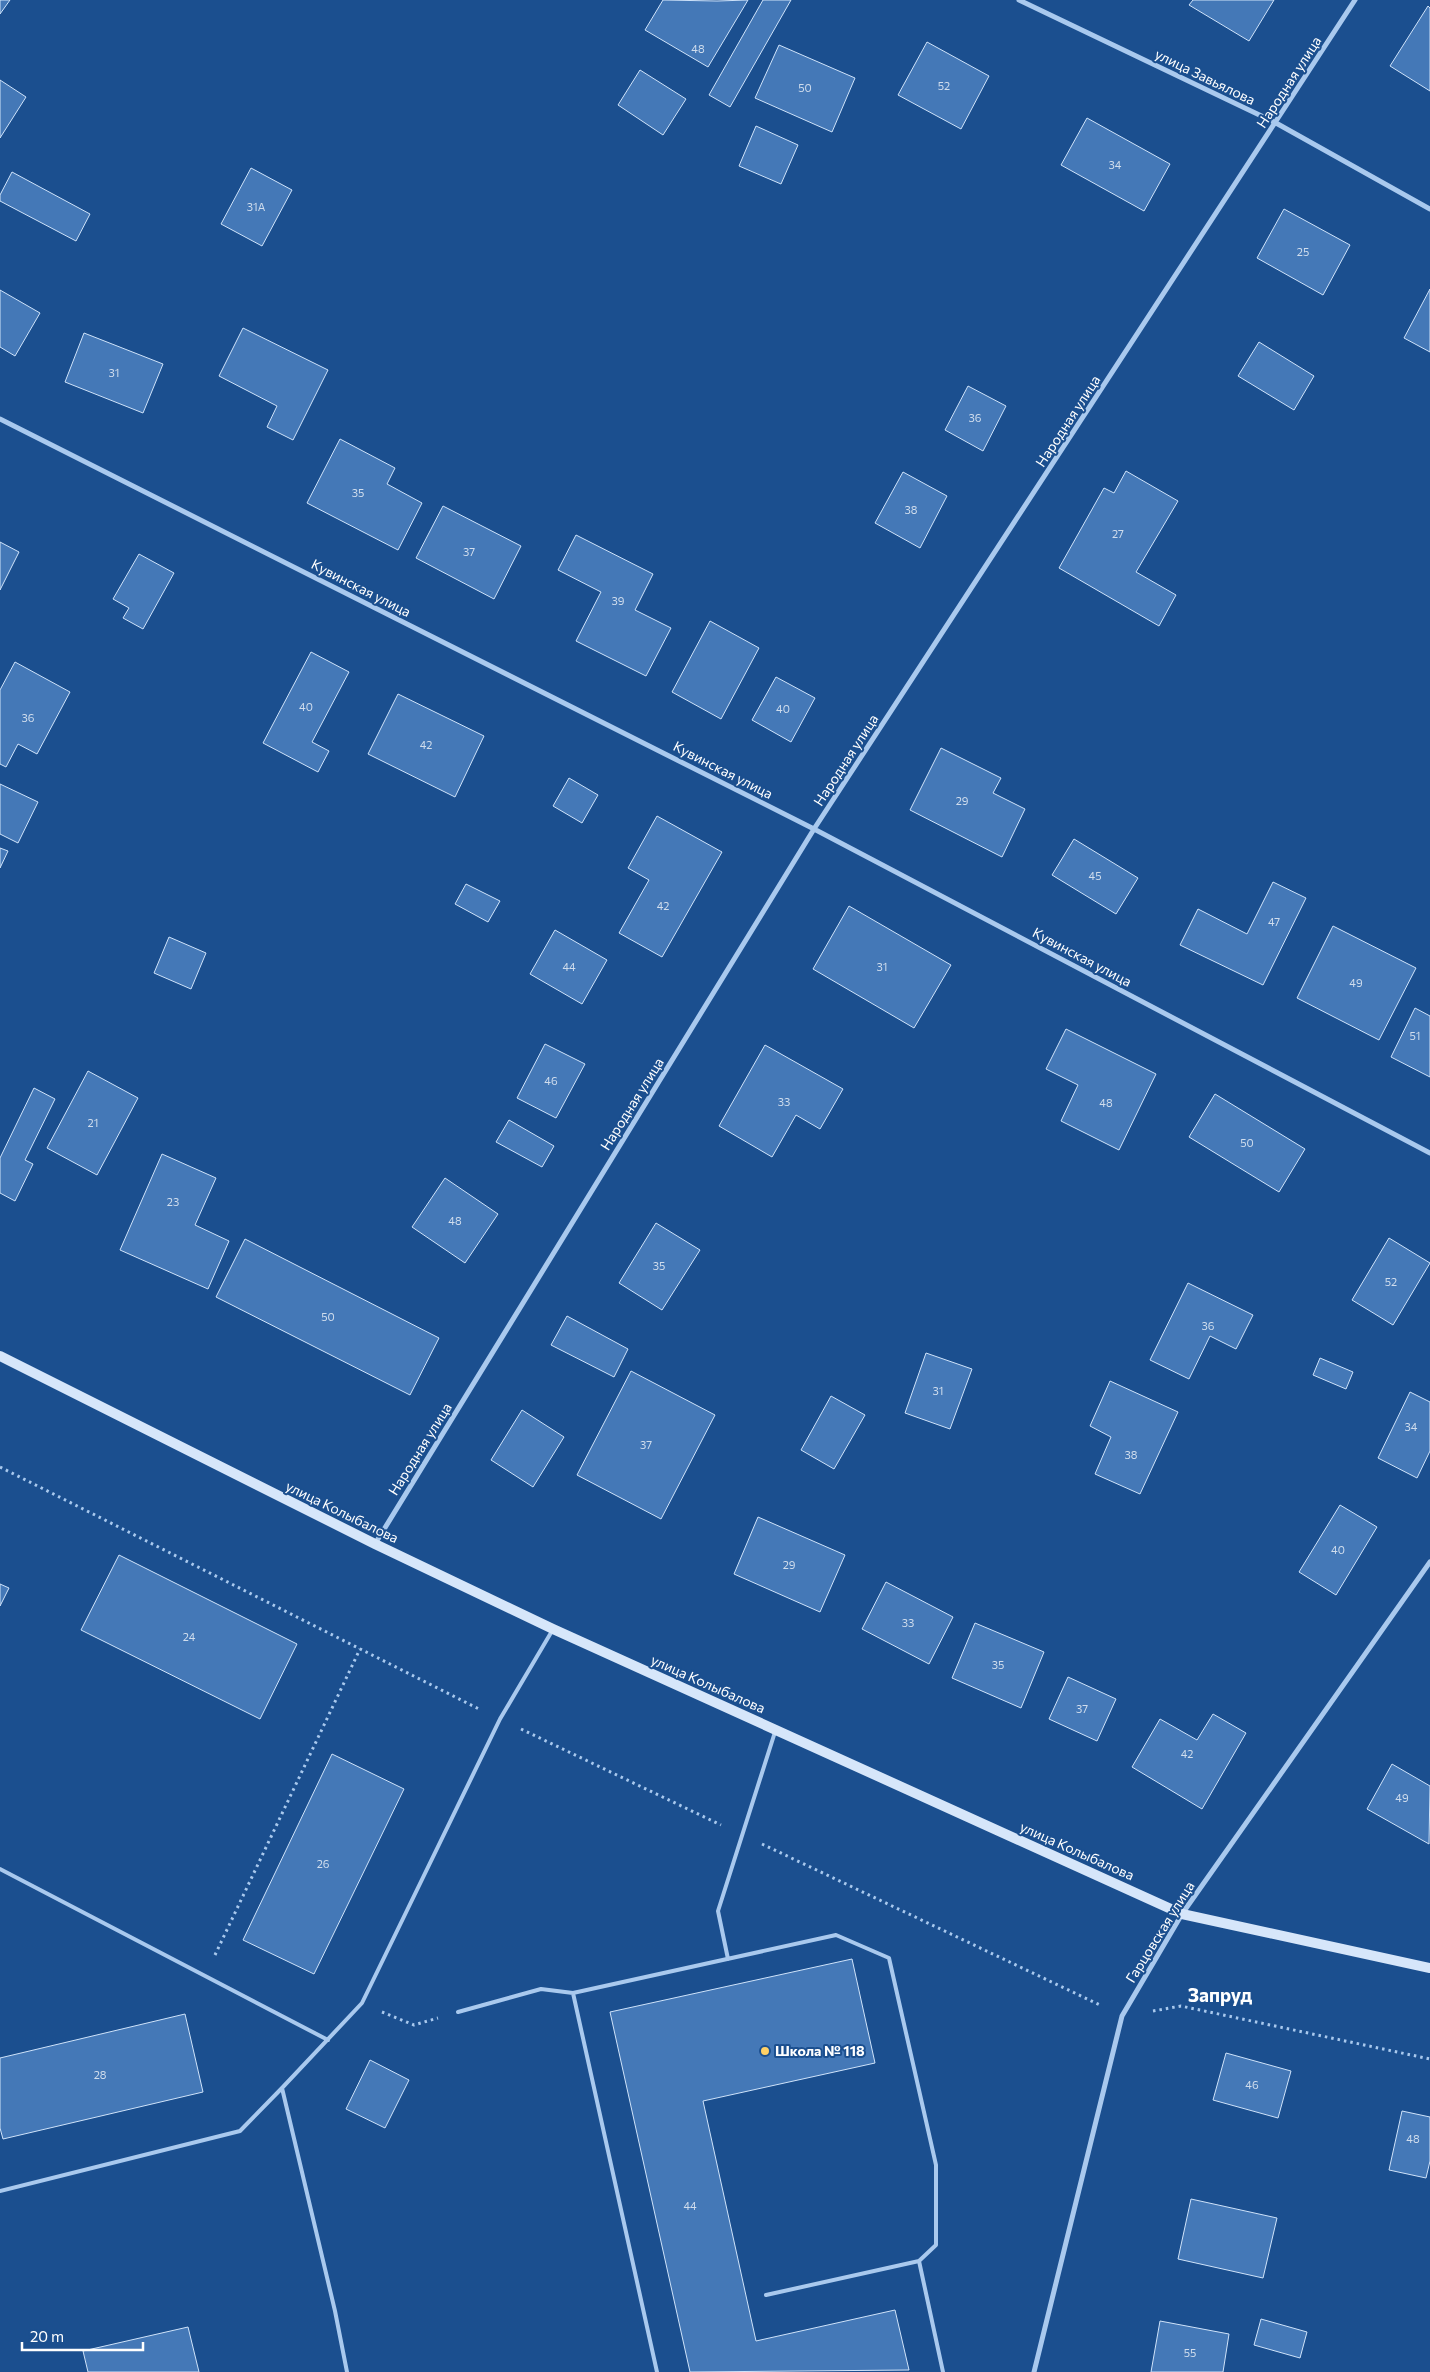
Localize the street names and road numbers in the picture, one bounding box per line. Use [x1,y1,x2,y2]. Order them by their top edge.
street label: Народная улица [1253,33,1325,131]
street label: улица Завьялова [1152,45,1258,108]
street label: Народная улица [1032,372,1104,470]
street label: Кувинская улица [309,555,414,620]
street label: Народная улица [810,711,882,809]
street label: Кувинская улица [671,737,776,802]
street label: Кувинская улица [1030,923,1135,990]
street label: Народная улица [596,1054,667,1153]
street label: Народная улица [384,1399,455,1498]
street label: улица Колыбалова [283,1477,401,1546]
street label: улица Колыбалова [648,1651,768,1716]
street label: улица Колыбалова [1017,1818,1137,1883]
street label: Гарцовская улица [1122,1878,1198,1985]

